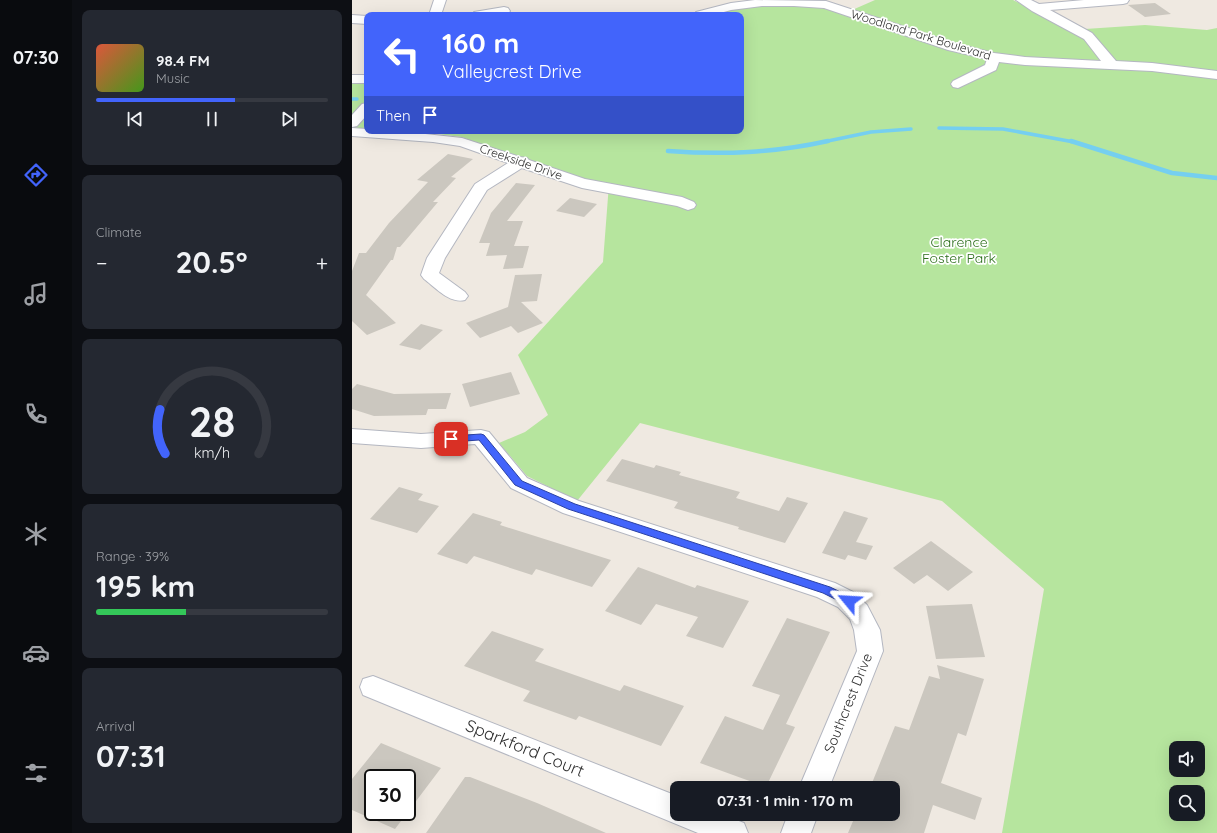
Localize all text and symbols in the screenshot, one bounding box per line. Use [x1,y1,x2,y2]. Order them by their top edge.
street label: Woodland Park Boulevard [849,6,993,63]
text: 160 m [442,25,519,60]
icon: left [376,28,428,80]
text: 07:30 [13,46,59,69]
text: 98.4 FM [156,51,210,70]
text: Valleycrest Drive [442,60,582,83]
text: Music [156,70,190,86]
icon: arrive [419,104,441,126]
text: Then [376,106,411,125]
icon: previous [124,108,146,130]
icon: pause [201,108,223,130]
icon: next [278,108,300,130]
street label: Creekside Drive [478,140,565,183]
icon: directions [22,161,50,189]
text: Climate [96,224,142,240]
park label: Clarence Foster Park [922,233,996,267]
text: 20.5° [176,243,248,281]
text: − [96,249,107,277]
text: + [316,249,328,277]
icon: music [22,280,50,308]
text: 28 [189,395,235,447]
icon: phone [22,400,50,428]
pin [434,422,468,456]
icon: arrive [440,428,462,450]
text: km/h [194,444,230,462]
icon: climate [22,520,50,548]
text: Range · 39% [96,548,169,564]
text: 195 km [96,567,195,605]
position arrow [828,580,870,622]
icon: car [22,639,50,667]
street label: Southcrest Drive [820,650,876,756]
street label: Sparkford Court [463,714,588,781]
text: Arrival [96,718,135,734]
text: 07:31 [96,737,166,775]
map controls [1169,741,1205,821]
button: sound [1169,741,1205,777]
icon: filters [22,759,50,787]
speed limit sign: 30 [364,769,416,821]
button: search [1169,785,1205,821]
text: 07:31 · 1 min · 170 m [717,791,853,810]

